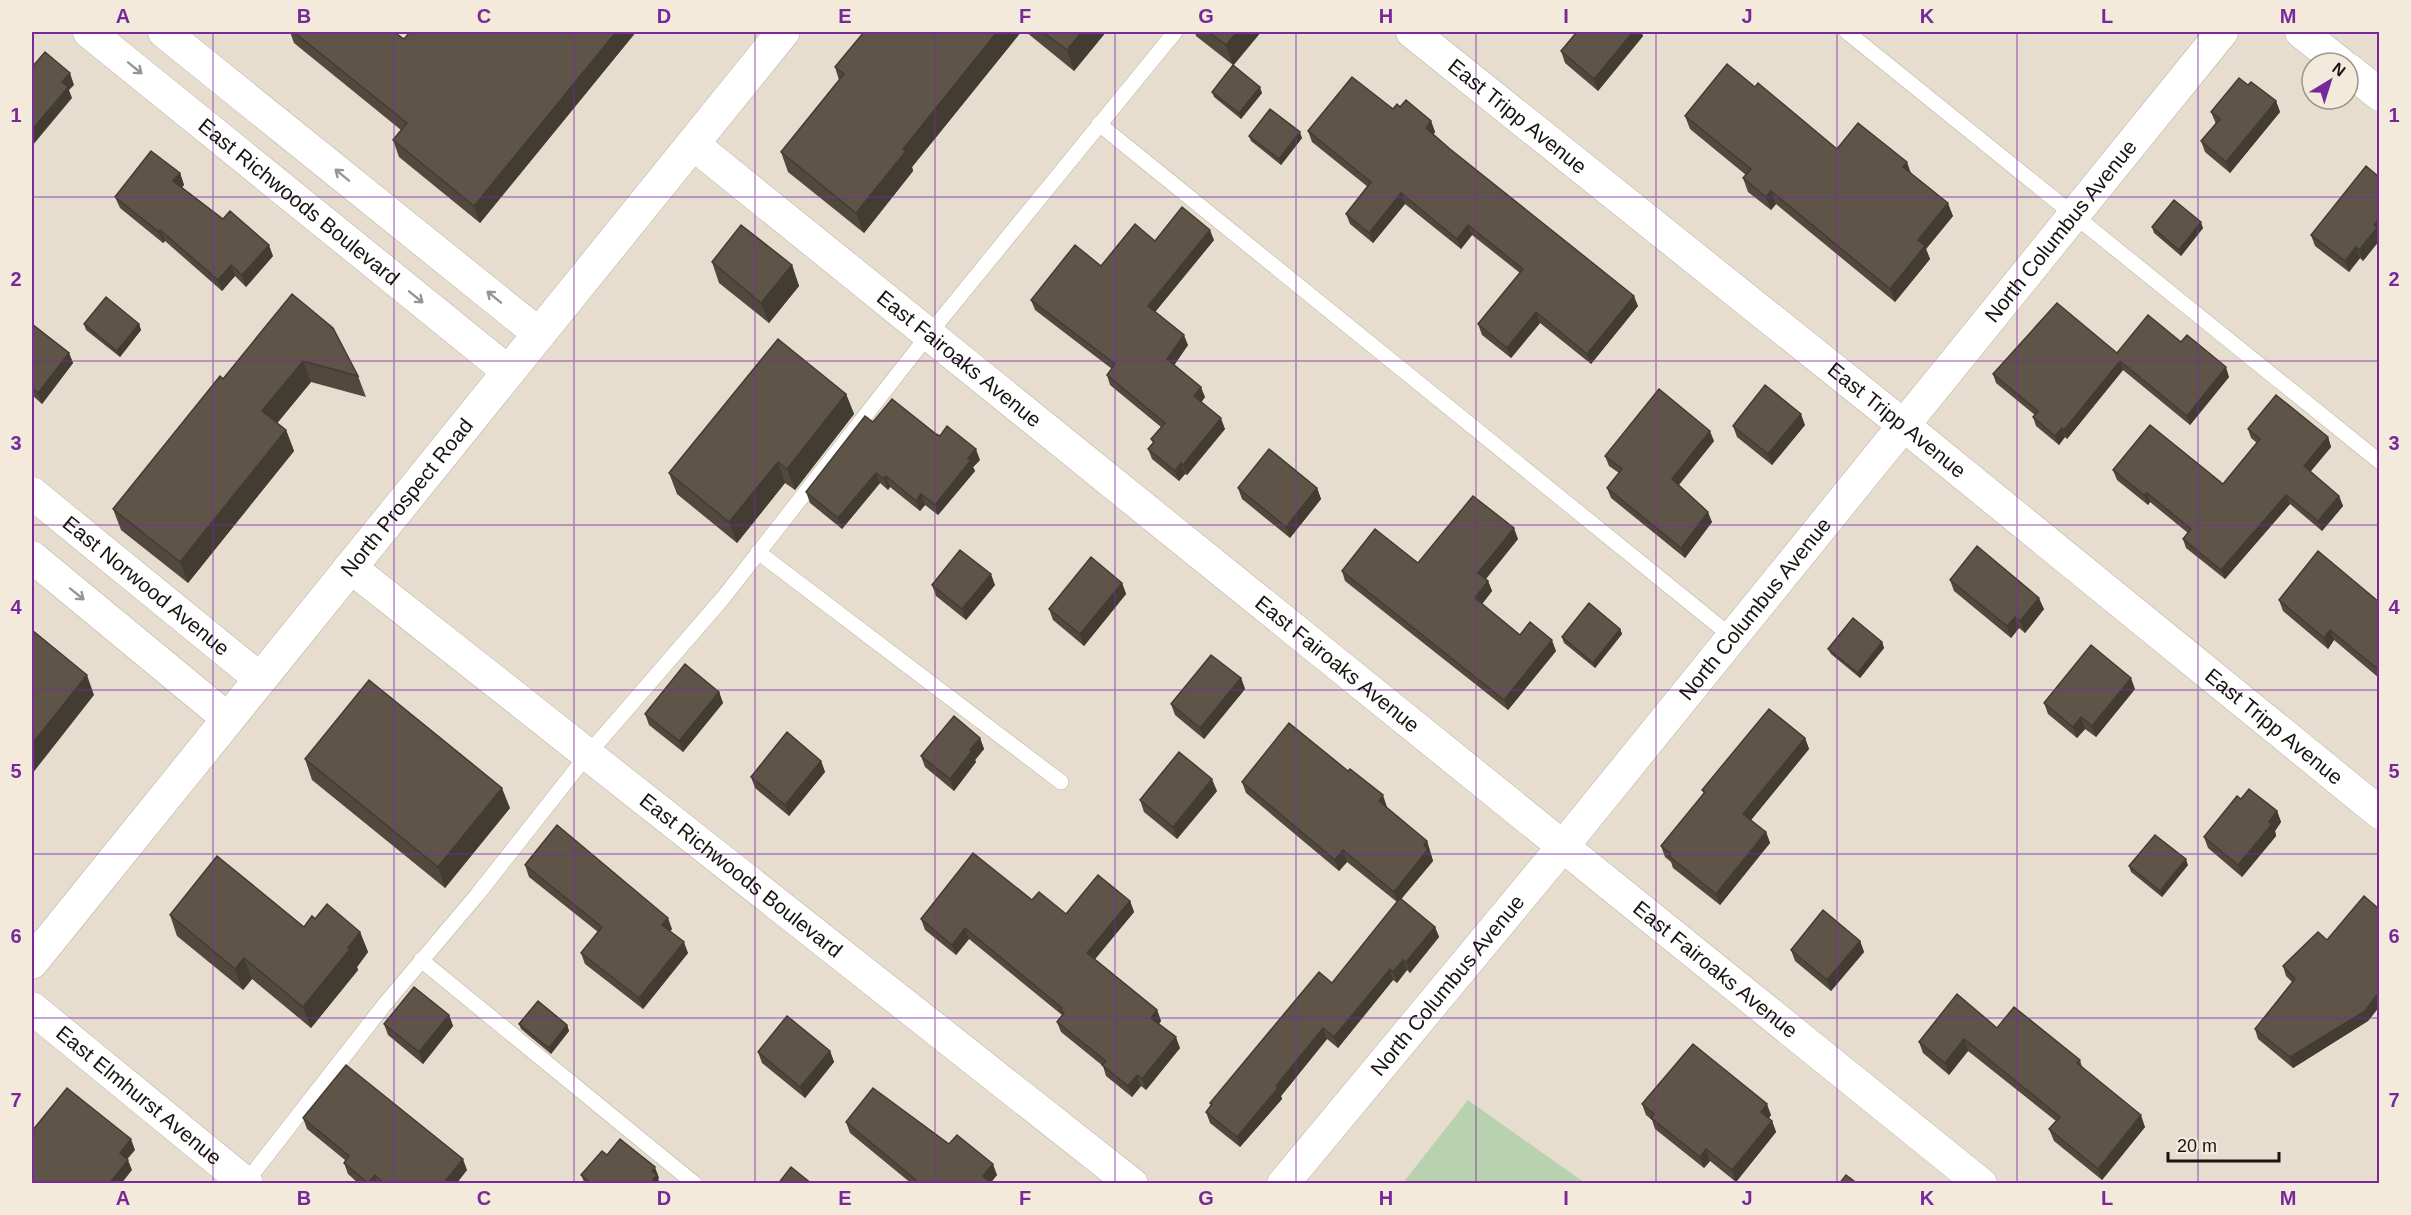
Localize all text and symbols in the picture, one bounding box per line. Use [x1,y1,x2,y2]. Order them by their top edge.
text: A [116,5,130,27]
text: B [297,5,311,27]
text: C [477,5,491,27]
text: D [657,5,671,27]
text: E [838,5,852,27]
text: F [1019,5,1031,27]
text: G [1198,5,1214,27]
text: H [1379,5,1393,27]
text: I [1563,5,1569,27]
text: J [1741,5,1753,27]
text: K [1920,5,1935,27]
text: L [2101,5,2113,27]
text: M [2280,5,2296,27]
north arrow [2300,51,2360,111]
street label: East Tripp Avenue [1444,54,1591,178]
text: N [2329,59,2349,80]
one-way arrow [126,62,142,75]
text: 1 [10,104,22,126]
text: 1 [2388,104,2400,126]
street label: East Richwoods Boulevard [194,114,404,289]
street label: North Columbus Avenue [1980,135,2141,326]
one-way arrow [334,168,350,181]
text: 2 [10,268,22,290]
text: 2 [2388,268,2400,290]
street label: East Fairoaks Avenue [873,285,1046,431]
one-way arrow [408,290,424,303]
one-way arrow [486,291,502,304]
street label: East Tripp Avenue [1824,357,1971,482]
street label: North Prospect Road [336,414,477,581]
text: 3 [10,432,22,454]
text: 3 [2388,432,2400,454]
street label: East Norwood Avenue [59,511,234,660]
street label: North Columbus Avenue [1674,513,1835,704]
one-way arrow [69,587,84,601]
street label: East Fairoaks Avenue [1251,591,1424,737]
text: 4 [10,596,22,618]
text: 4 [2388,596,2400,618]
street label: East Tripp Avenue [2201,664,2347,789]
text: 5 [10,760,22,782]
text: 5 [2388,760,2400,782]
street label: East Richwoods Boulevard [636,788,847,962]
street label: North Columbus Avenue [1366,890,1529,1080]
street label: East Fairoaks Avenue [1629,896,1802,1042]
text: 6 [10,925,22,947]
text: 6 [2388,925,2400,947]
street label: East Elmhurst Avenue [52,1021,226,1169]
text: 7 [10,1089,22,1111]
text: 7 [2388,1089,2400,1111]
scale bar [2168,1125,2279,1163]
text: 20 m [2177,1136,2217,1156]
text: A [116,1187,130,1209]
text: B [297,1187,311,1209]
text: C [477,1187,491,1209]
text: D [657,1187,671,1209]
text: E [838,1187,852,1209]
text: F [1019,1187,1031,1209]
text: G [1198,1187,1214,1209]
text: H [1379,1187,1393,1209]
text: I [1563,1187,1569,1209]
text: J [1741,1187,1753,1209]
text: K [1920,1187,1935,1209]
text: L [2101,1187,2113,1209]
text: M [2280,1187,2296,1209]

